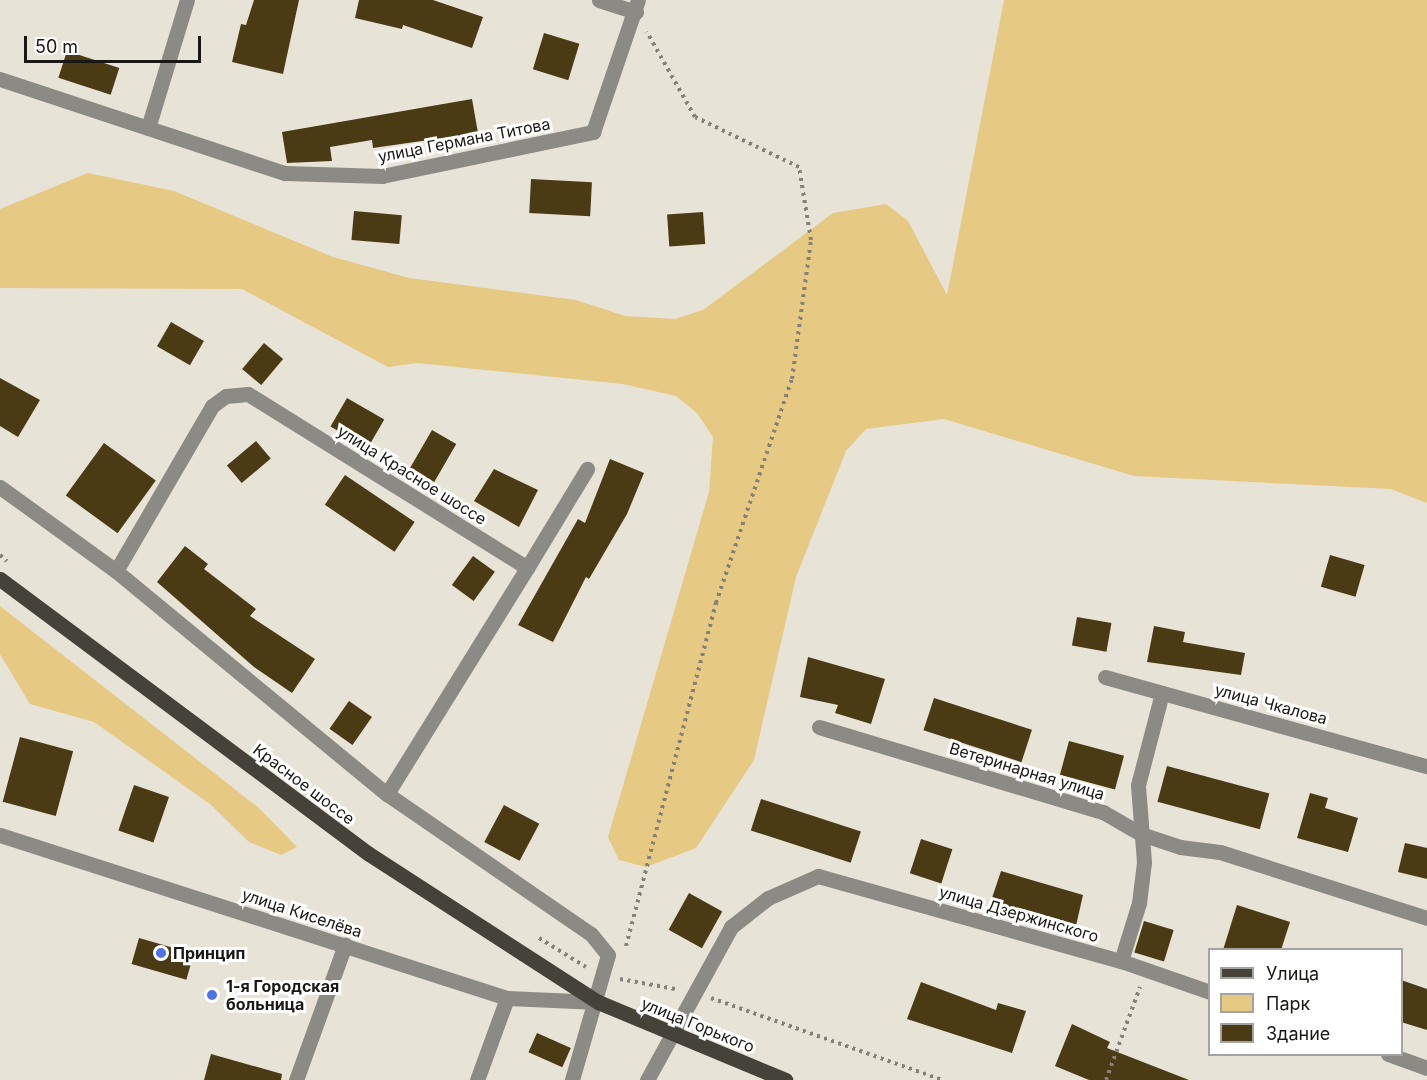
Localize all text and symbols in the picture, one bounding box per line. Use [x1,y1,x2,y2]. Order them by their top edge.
scale bar [27,24,204,62]
text: 50 m [35,36,78,57]
street label: улица Германа Титова [376,114,552,166]
street label: улица Красное шоссе [334,421,490,529]
street label: улица Чкалова [1213,680,1329,728]
street label: Ветеринарная улица [947,738,1107,804]
street label: Красное шоссе [249,740,359,828]
street label: улица Дзержинского [937,882,1101,946]
street label: улица Киселёва [239,885,365,941]
place label: Принцип [173,943,245,963]
marker: Принцип [154,946,168,960]
legend [1208,948,1403,1056]
text: Улица [1266,963,1319,984]
place label: 1-я Городская больница [226,976,339,1014]
marker: 1-я Городская больница [203,986,221,1004]
text: Парк [1266,993,1310,1014]
street label: улица Горького [639,994,757,1056]
text: Здание [1266,1023,1330,1044]

